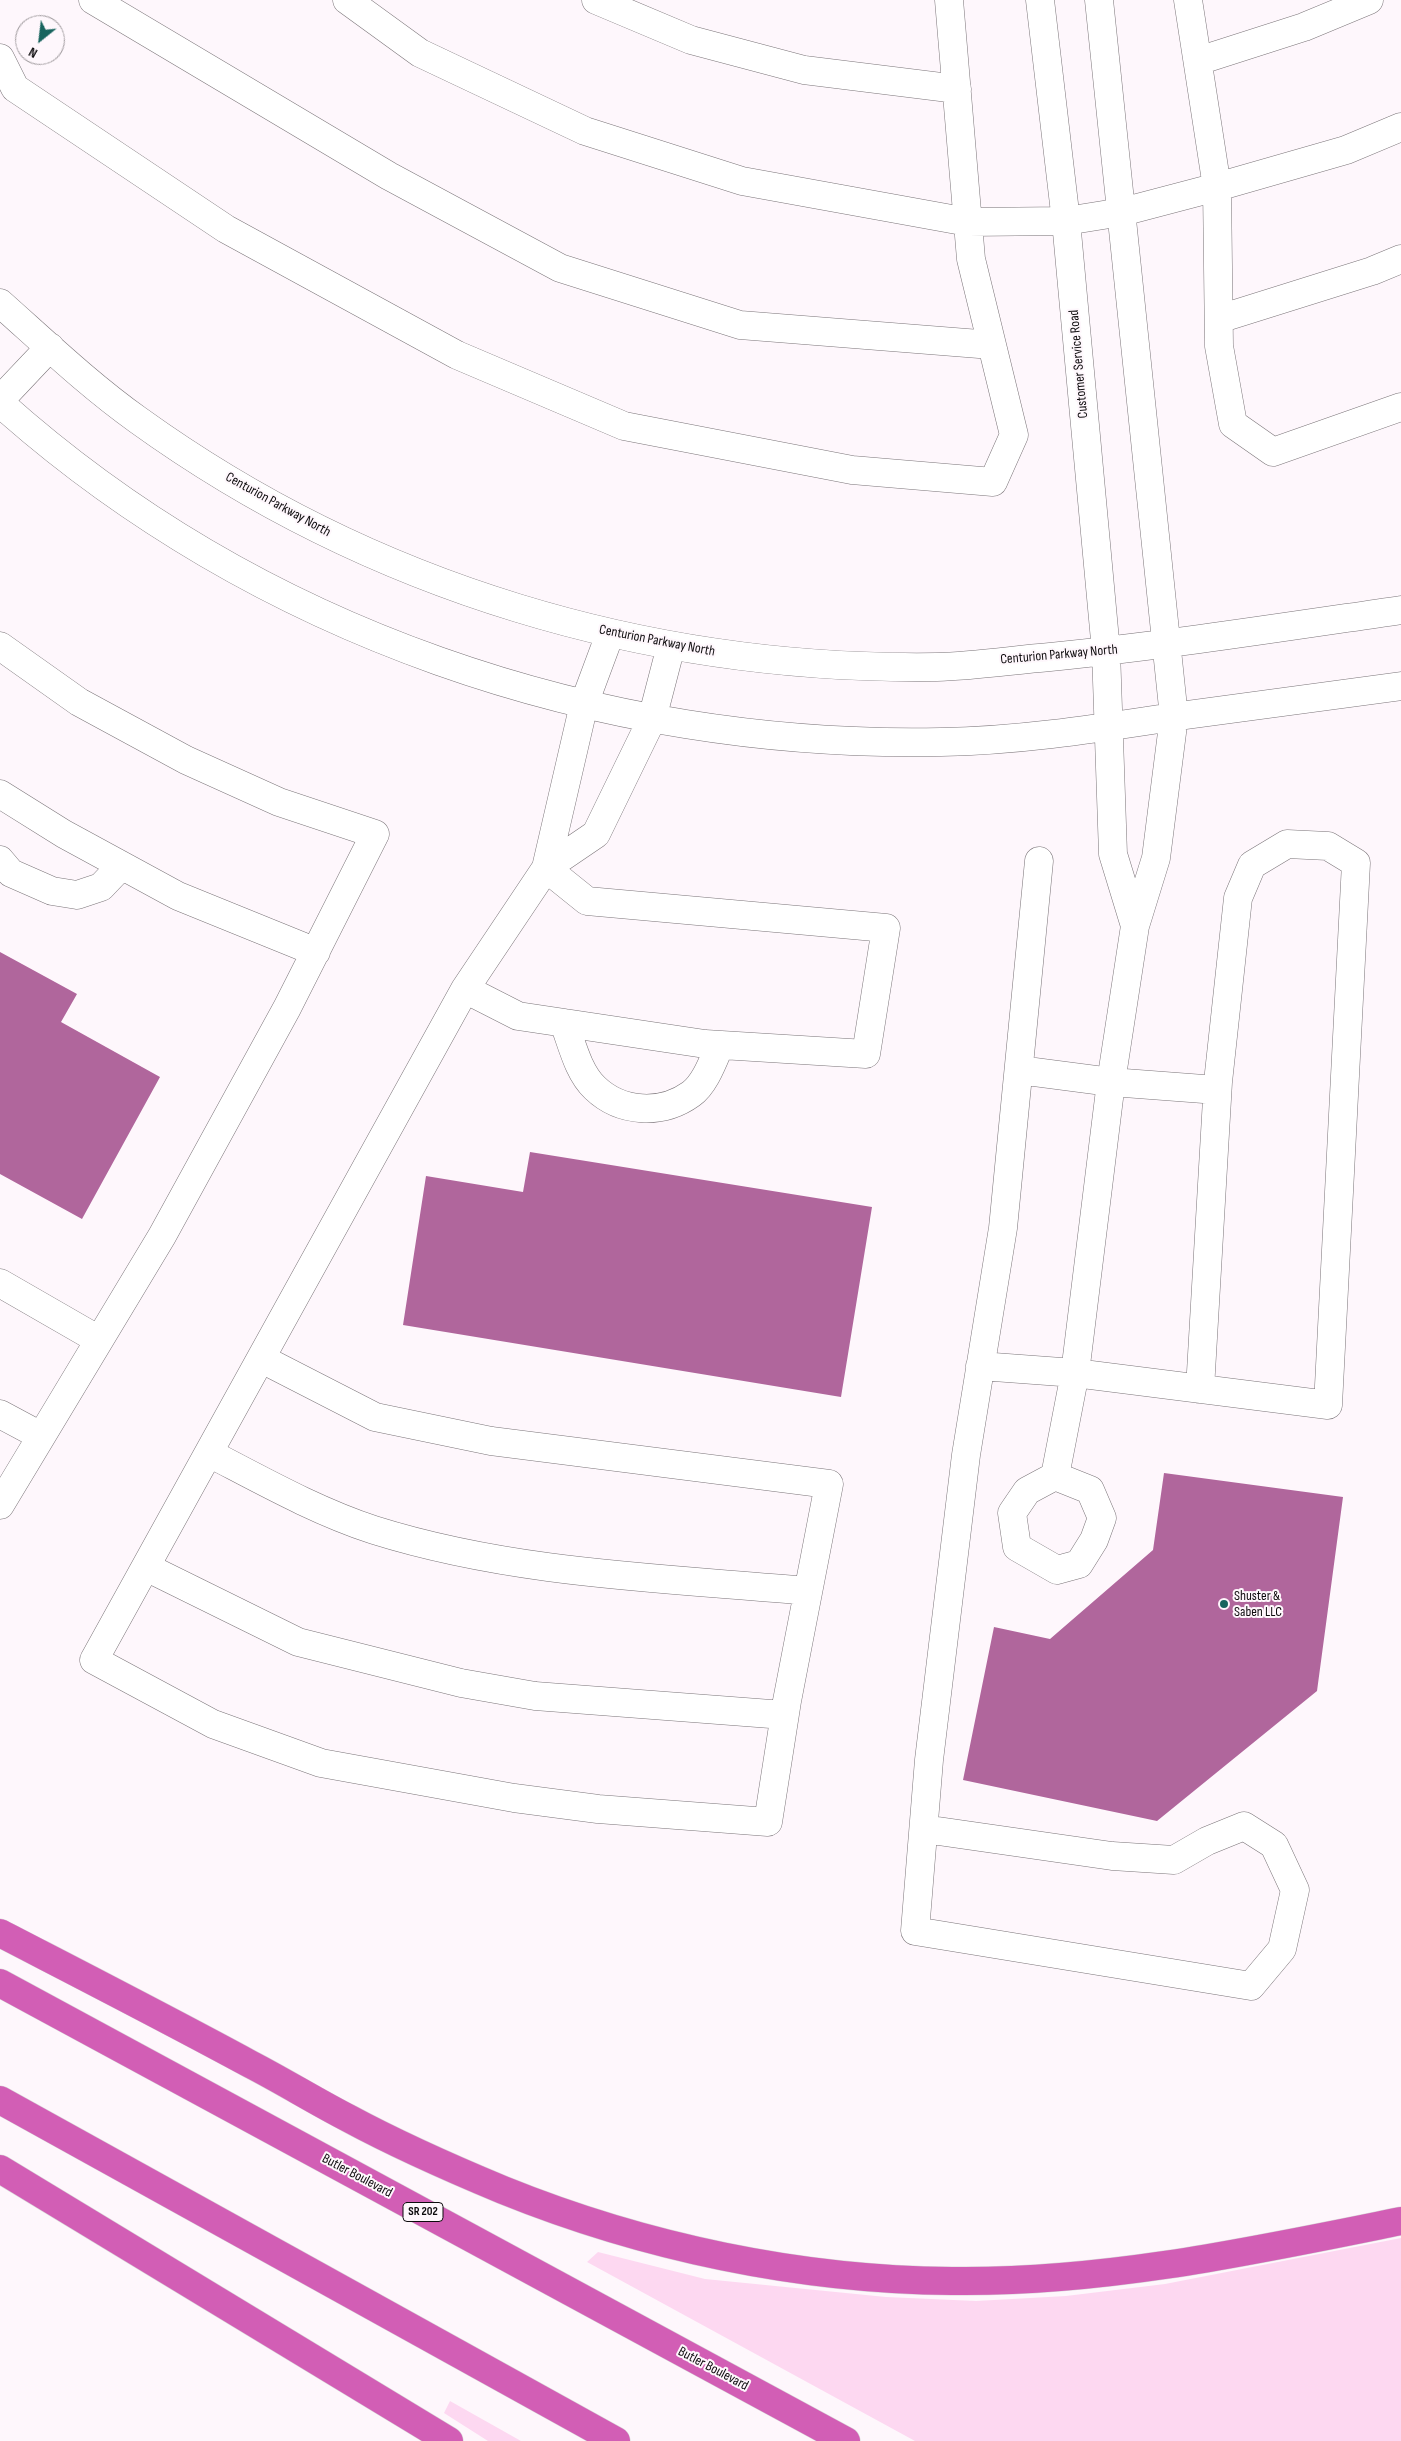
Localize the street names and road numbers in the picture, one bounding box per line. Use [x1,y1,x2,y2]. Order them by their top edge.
street label: Customer Service Road [1066,309,1092,419]
street label: Centurion Parkway North [222,469,334,541]
street label: Centurion Parkway North [598,622,716,660]
street label: Centurion Parkway North [1000,642,1118,668]
street label: Butler Boulevard [319,2150,395,2202]
road number: SR 202 [403,2202,443,2222]
street label: Butler Boulevard [675,2343,751,2395]

